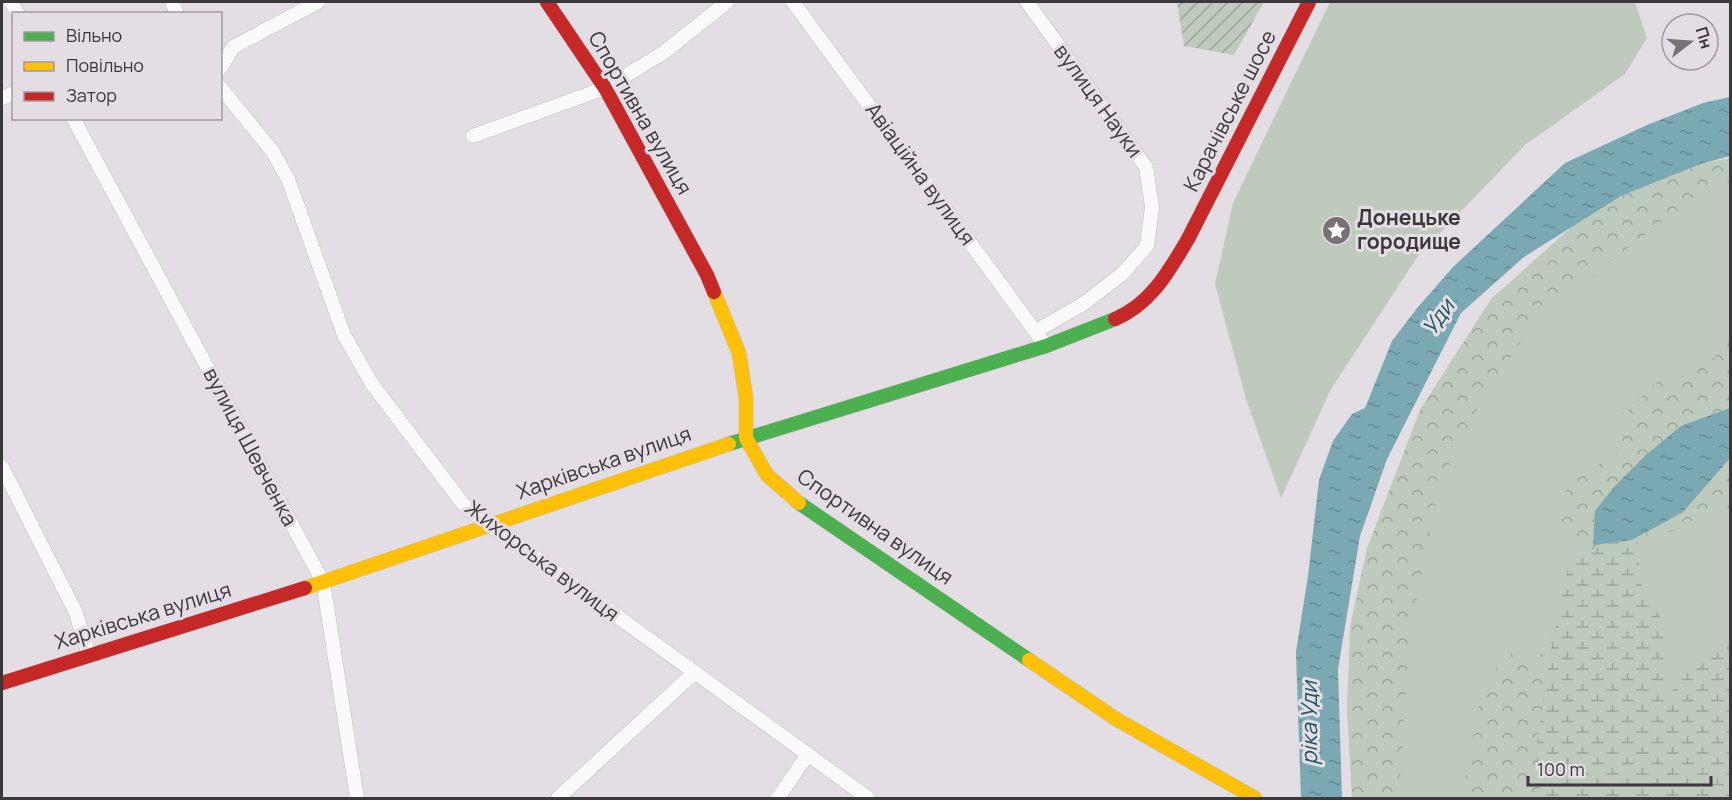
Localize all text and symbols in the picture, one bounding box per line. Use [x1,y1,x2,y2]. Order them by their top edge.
legend [12,12,222,120]
north arrow [1660,12,1720,72]
text: Вільно [66,23,122,47]
text: Пн [1691,24,1718,51]
street label: Карачівське шосе [1176,25,1282,196]
street label: Спортивна вулиця [583,26,699,199]
street label: вулиця Науки [1048,38,1149,163]
text: Повільно [66,53,144,77]
text: Затор [66,83,117,107]
street label: Авіаційна вулиця [860,97,982,250]
place label: Донецьке городище [1357,203,1461,255]
place icon: Донецьке городище [1320,214,1352,246]
water label: Уди [1415,292,1462,341]
street label: вулиця Шевченка [197,362,304,531]
street label: Харківська вулиця [513,419,695,505]
street label: Спортивна вулиця [792,462,959,591]
street label: Жихорська вулиця [460,493,625,627]
street label: Харківська вулиця [51,575,234,655]
water label: ріка Уди [1294,680,1324,765]
scale bar [1528,749,1711,787]
text: 100 m [1537,757,1585,781]

